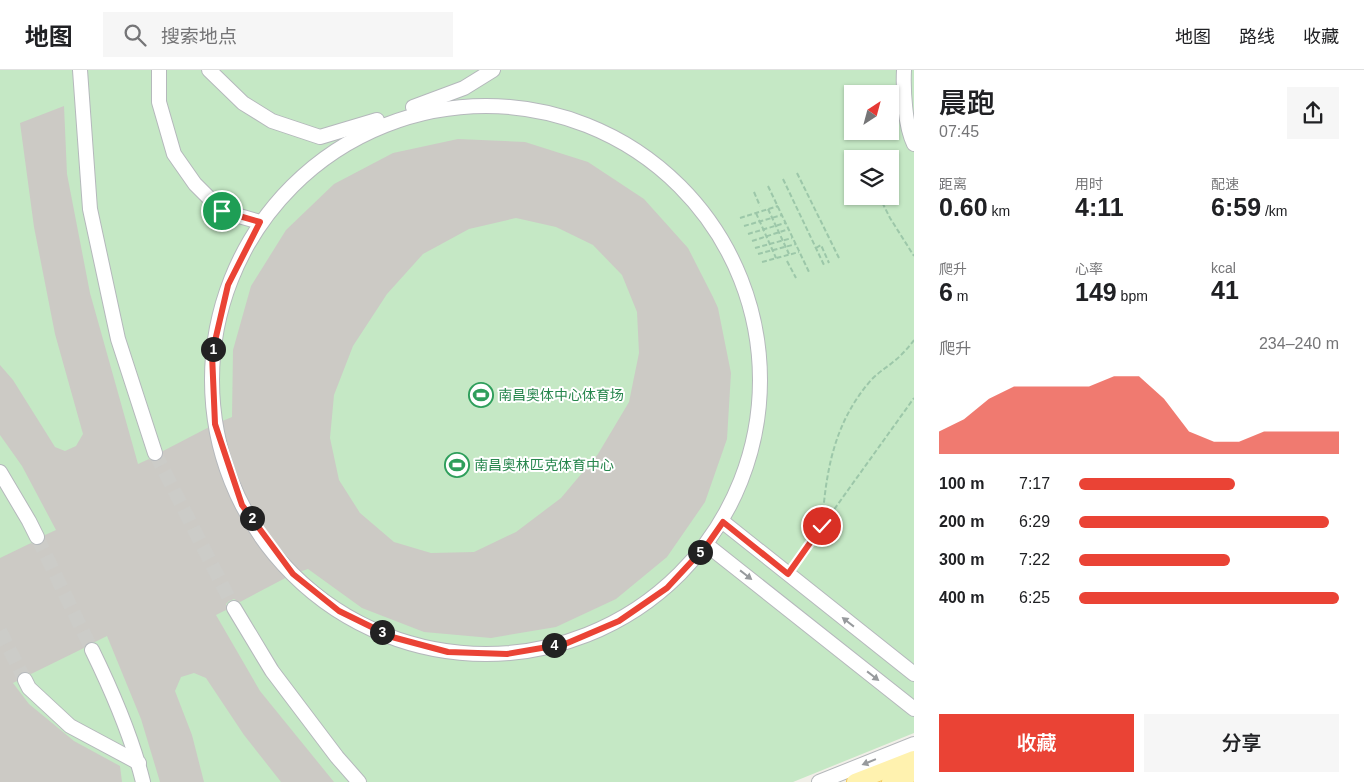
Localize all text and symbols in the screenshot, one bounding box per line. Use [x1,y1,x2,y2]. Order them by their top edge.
search box [103,12,453,57]
icon: search [121,21,149,49]
text: 地图 [25,23,73,50]
text: 搜索地点 [161,26,237,47]
text: 地图 [1175,27,1211,47]
text: 路线 [1239,27,1275,47]
text: 收藏 [1303,27,1339,47]
north arrow [844,85,899,140]
map controls [844,85,899,205]
button: share [1287,87,1339,139]
text: 晨跑 [939,88,995,119]
text: 07:45 [939,123,979,140]
button: layers [844,150,899,205]
text: 距离 [939,176,967,192]
text: 用时 [1075,176,1103,192]
text: 配速 [1211,176,1239,192]
pin [201,190,243,232]
text: 0.60 [939,193,988,221]
text: 4:11 [1075,193,1124,221]
text: 6:59 [1211,193,1261,221]
icon: arrive [208,197,236,225]
text: km [988,203,1010,219]
text: /km [1261,203,1288,219]
text: kcal [1211,260,1236,276]
text: 爬升 [939,261,967,277]
text: 心率 [1075,261,1103,277]
text: 41 [1211,276,1239,304]
text: 6 [939,278,953,306]
text: 149 [1075,278,1117,306]
text: m [953,288,968,304]
text: bpm [1117,288,1148,304]
text: 234–240 m [1259,335,1339,352]
pin: 1 [200,336,226,362]
text: 爬升 [939,340,971,357]
text: 1 [210,341,217,357]
sports icon: 南昌奥体中心体育场 [468,382,494,408]
place label: 南昌奥体中心体育场 [498,387,624,403]
sports icon: 南昌奥林匹克体育中心 [444,452,470,478]
place label: 南昌奥林匹克体育中心 [474,457,614,473]
text: 100 m [939,475,984,492]
text: 7:17 [1019,475,1050,492]
pin [801,505,843,547]
pin: 2 [240,506,264,530]
text: 2 [249,510,256,526]
icon: check [808,512,836,540]
text: 200 m [939,513,984,530]
text: 6:29 [1019,513,1050,530]
pin: 5 [688,540,712,564]
text: 5 [697,544,704,560]
text: 300 m [939,551,984,568]
text: 7:22 [1019,551,1050,568]
one-way arrow [739,570,752,580]
text: 400 m [939,589,984,606]
text: 6:25 [1019,589,1050,606]
one-way arrow [842,616,855,627]
pin: 3 [370,620,394,644]
text: 3 [379,624,386,640]
pin: 4 [542,632,566,658]
text: 4 [551,637,558,653]
one-way arrow [866,671,879,682]
button: 收藏 [939,714,1134,772]
button: 分享 [1144,714,1339,772]
one-way arrow [861,758,876,766]

